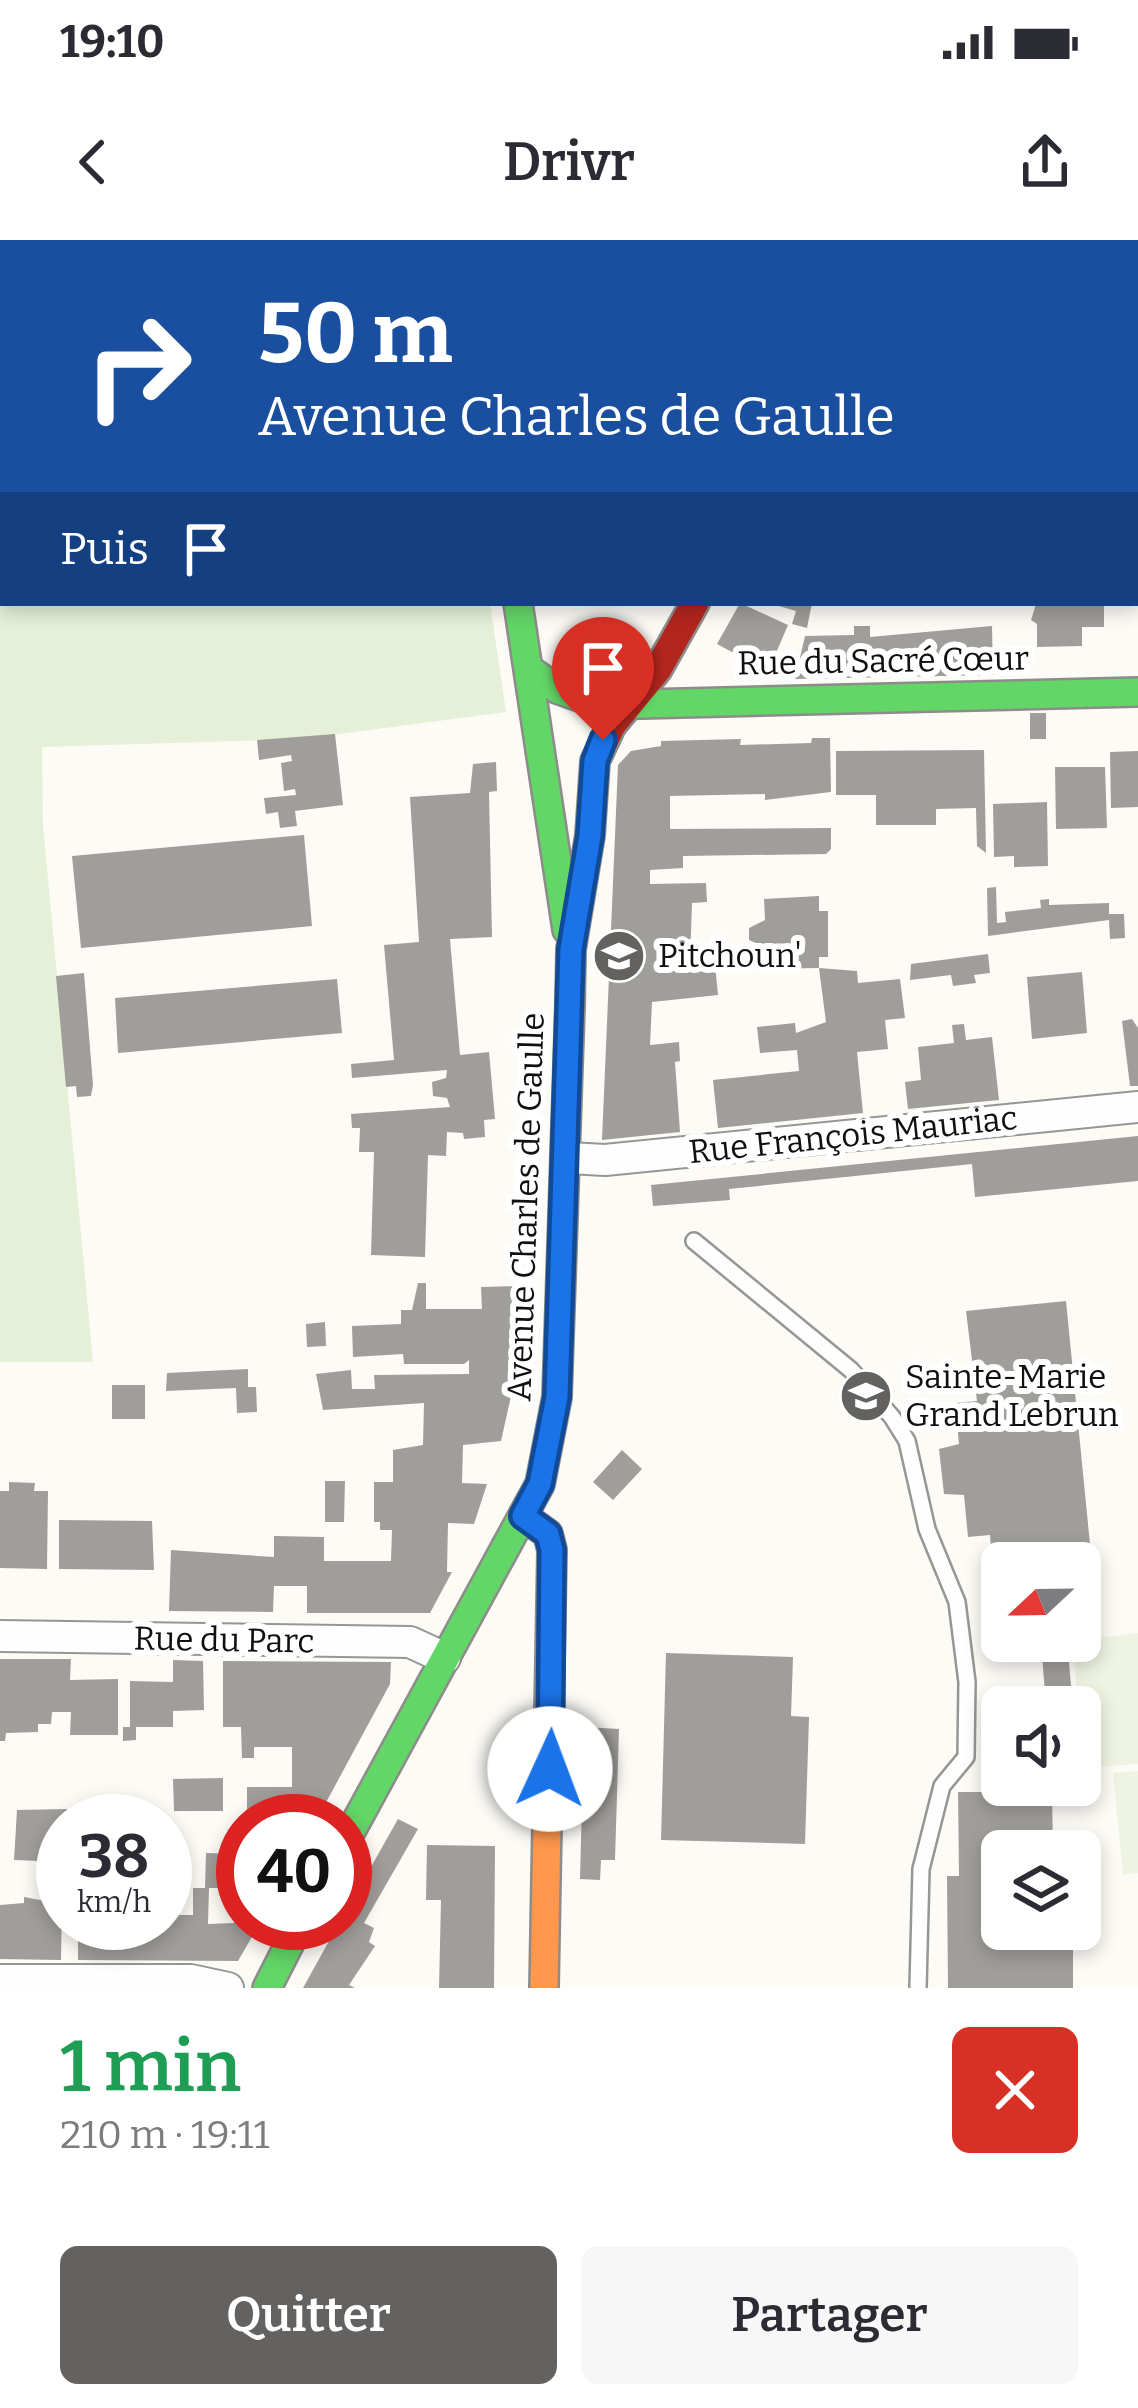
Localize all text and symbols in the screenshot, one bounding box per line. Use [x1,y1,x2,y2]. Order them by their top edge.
text: 19:10 [60,15,165,69]
icon: back [60,129,126,195]
icon: share [1012,129,1078,195]
text: Drivr [503,130,635,194]
text: 50 m [258,283,453,384]
icon: right [60,288,216,444]
text: Avenue Charles de Gaulle [258,385,895,449]
icon: arrive [173,516,239,582]
text: Puis [60,522,149,576]
pin [552,617,654,740]
icon: arrive [570,635,636,701]
street label: Rue du Sacré Cœur [737,638,1030,684]
school or university icon: Pitchoun' [591,928,647,984]
place label: Pitchoun' [658,936,802,976]
street label: Avenue Charles de Gaulle [499,1012,553,1402]
street label: Rue François Mauriac [687,1098,1019,1172]
place label: Sainte-Marie Grand Lebrun [905,1357,1119,1435]
school or university icon: Sainte-Marie Grand Lebrun [838,1368,894,1424]
north arrow [981,1542,1101,1662]
map controls [981,1542,1101,1950]
street label: Rue du Parc [133,1618,315,1662]
button: sound [981,1686,1101,1806]
position arrow [487,1706,613,1832]
speed limit sign: 40 [216,1794,372,1950]
text: 38 [79,1821,149,1893]
button: layers [981,1830,1101,1950]
text: km/h [77,1884,151,1920]
text: 1 min [60,2024,241,2110]
button: close [952,2027,1078,2153]
text: 210 m · 19:11 [60,2112,269,2158]
button: Quitter [60,2246,557,2384]
button: Partager [581,2246,1078,2384]

